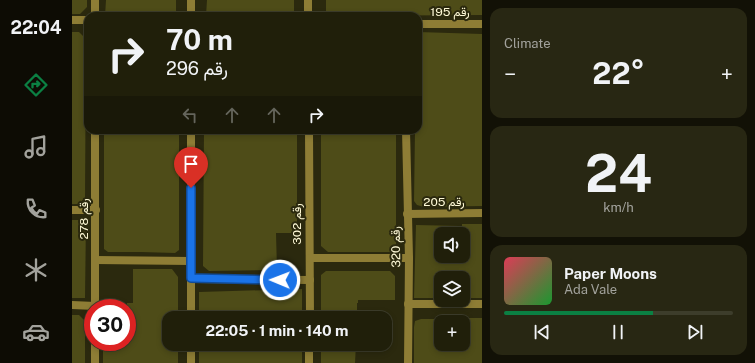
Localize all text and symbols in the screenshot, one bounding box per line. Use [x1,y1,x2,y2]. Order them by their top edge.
street label: رقم 195 [430,5,470,20]
text: 22:04 [10,17,62,38]
text: 70 m [166,23,233,56]
icon: right [100,28,152,80]
text: Climate [504,36,551,51]
text: 22° [592,55,645,91]
text: رقم 296 [166,58,228,79]
text: − [504,61,516,87]
text: + [721,61,733,87]
icon: directions [22,71,50,99]
icon: left [179,104,201,126]
icon: ahead [221,104,243,126]
icon: ahead [263,104,285,126]
icon: right [305,104,327,126]
icon: music [22,133,50,161]
text: 24 [585,143,652,204]
pin [174,147,208,188]
icon: arrive [180,153,202,175]
icon: phone [22,195,50,223]
street label: رقم 205 [423,195,465,210]
street label: رقم 278 [77,198,92,240]
text: km/h [603,200,634,215]
street label: رقم 302 [290,203,305,245]
street label: رقم 320 [389,226,404,268]
map controls [434,227,470,351]
button: sound [434,227,470,263]
icon: climate [22,256,50,284]
position arrow [259,259,301,301]
text: Paper Moons [564,265,657,282]
button: layers [434,271,470,307]
text: Ada Vale [564,282,617,297]
speed limit sign: 30 [84,299,136,351]
button: + [434,315,470,351]
icon: car [22,318,50,346]
icon: previous [531,321,553,343]
icon: pause [607,321,629,343]
icon: next [684,321,706,343]
text: 22:05 · 1 min · 140 m [205,322,349,339]

